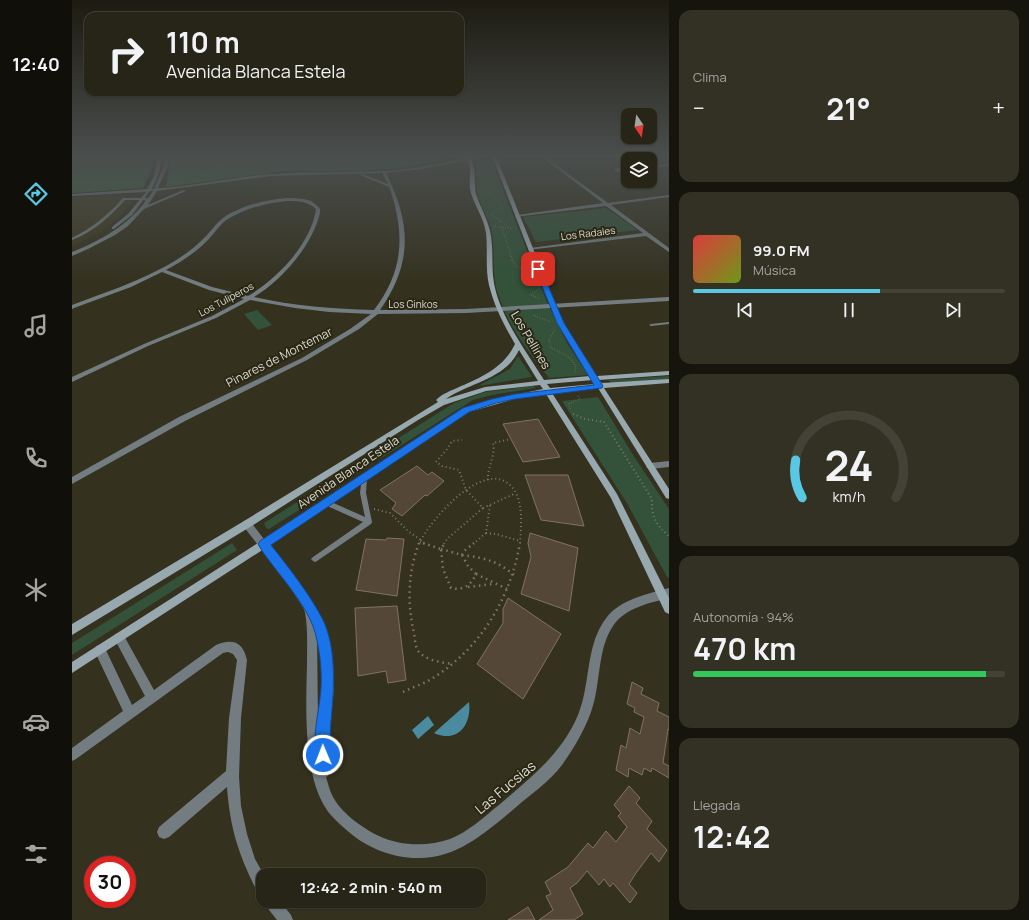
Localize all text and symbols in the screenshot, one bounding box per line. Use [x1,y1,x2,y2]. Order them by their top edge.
text: 110 m [166,23,240,61]
icon: right [100,28,152,80]
text: 12:40 [12,52,60,76]
text: Avenida Blanca Estela [166,59,346,83]
text: Clima [693,68,727,86]
text: 21° [826,88,871,129]
text: − [693,93,705,123]
text: + [992,93,1005,123]
north arrow [621,108,657,144]
map controls [621,108,657,188]
button: layers [621,152,657,188]
icon: directions [22,180,50,208]
street label: Los Radales [560,223,616,243]
text: 99.0 FM [753,240,810,261]
pin [521,252,555,286]
icon: arrive [527,258,549,280]
text: Música [753,261,796,279]
street label: Los Tuliperos [196,279,256,319]
street label: Los Ginkos [388,297,438,311]
icon: previous [734,299,756,321]
icon: pause [838,299,860,321]
icon: next [942,299,964,321]
street label: Los Pellines [507,308,555,372]
icon: music [22,312,50,340]
street label: Pinares de Montemar [223,323,336,391]
street label: Avenida Blanca Estela [294,431,402,513]
text: 24 [824,437,874,493]
icon: phone [22,444,50,472]
text: km/h [832,487,866,506]
icon: climate [22,576,50,604]
text: Autonomía · 94% [693,608,794,626]
text: 470 km [693,628,796,669]
icon: car [22,708,50,736]
position arrow [302,734,344,776]
street label: Las Fucsias [471,756,539,818]
text: Llegada [693,796,740,814]
text: 12:42 [693,816,770,857]
icon: filters [22,840,50,868]
speed limit sign: 30 [84,856,136,908]
text: 12:42 · 2 min · 540 m [300,877,442,898]

